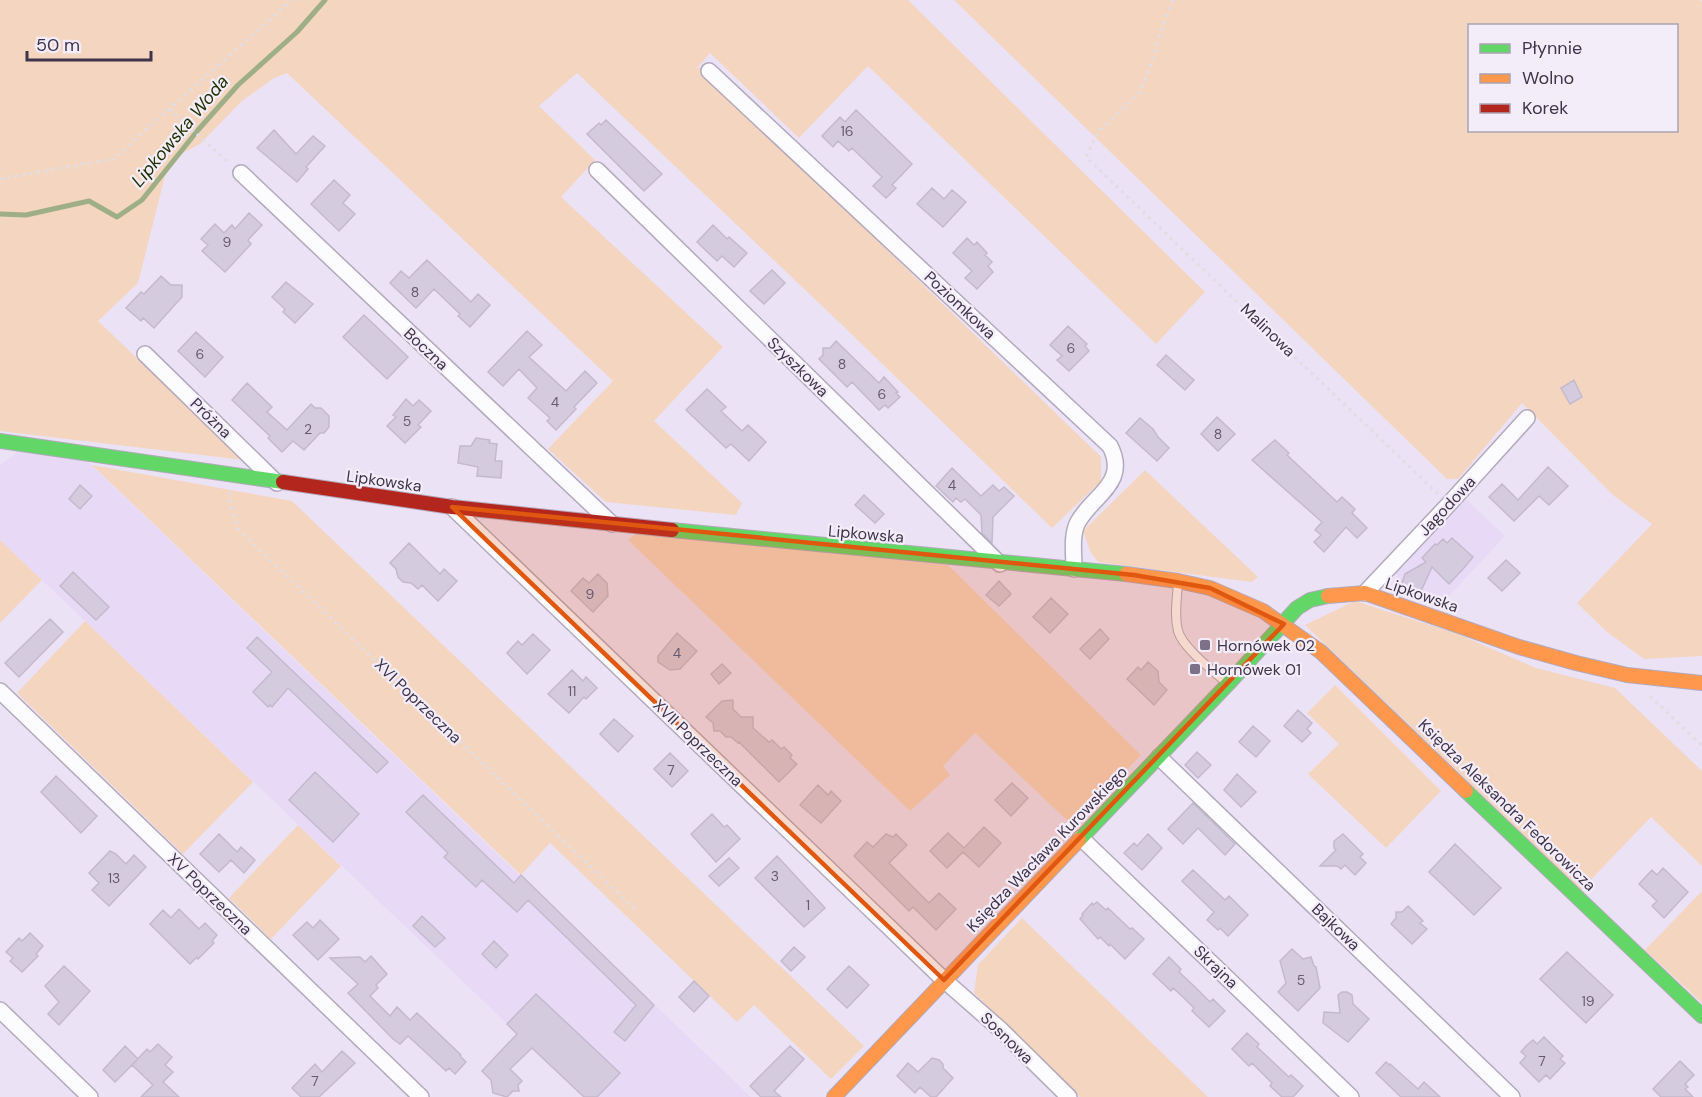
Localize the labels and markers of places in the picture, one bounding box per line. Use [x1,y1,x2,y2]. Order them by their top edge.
place label: Hornówek 02 [1217,635,1315,656]
marker: Hornówek 02 [1198,638,1212,652]
place label: Hornówek 01 [1207,659,1301,680]
marker: Hornówek 01 [1188,662,1202,676]

